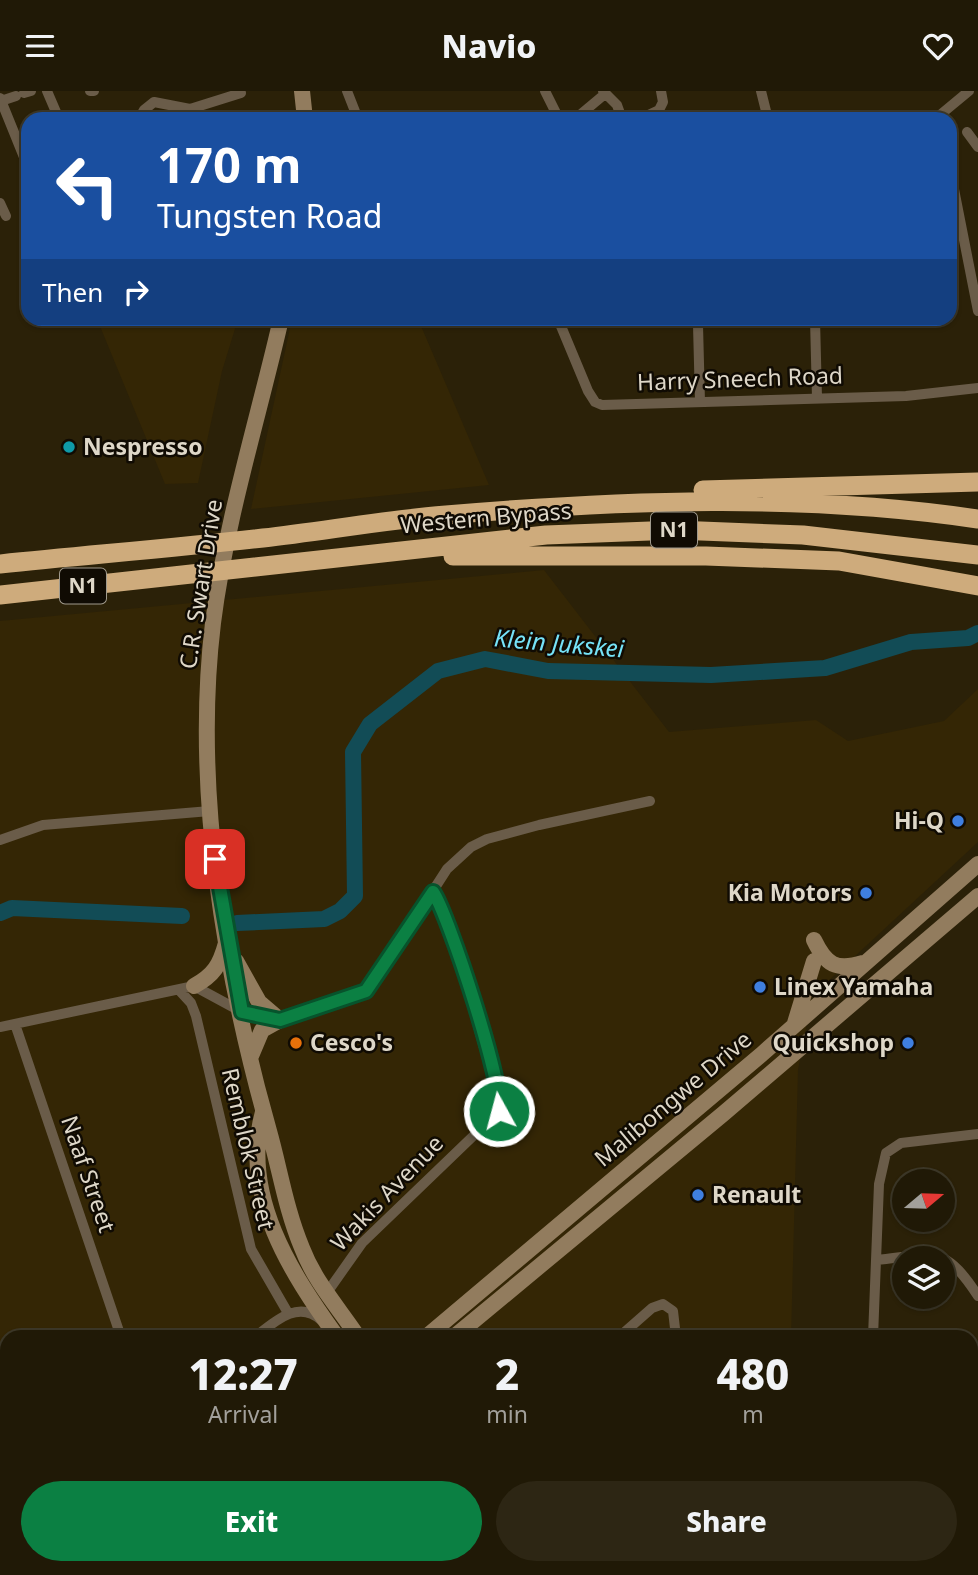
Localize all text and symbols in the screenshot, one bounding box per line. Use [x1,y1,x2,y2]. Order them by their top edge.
text: Navio [442,24,536,67]
icon: menu [21,27,59,65]
icon: heart [919,27,957,65]
text: 170 m [157,131,302,197]
icon: left [42,140,133,231]
text: Tungsten Road [157,194,382,237]
icon: right [117,273,155,311]
text: Then [42,274,103,310]
street label: Harry Sneech Road [636,358,843,398]
place label: Nespresso [83,430,203,462]
marker: Nespresso [61,439,77,455]
street label: Western Bypass [399,494,573,540]
street label: C.R. Swart Drive [171,497,229,671]
road number: N1 [651,513,697,548]
road number: N1 [60,568,106,603]
water label: Klein Jukskei [493,620,626,665]
place label: Hi-Q [894,804,944,836]
marker: Hi-Q [950,813,966,829]
pin [185,829,245,889]
icon: arrive [196,840,234,878]
place label: Kia Motors [728,876,852,908]
marker: Kia Motors [858,885,874,901]
place label: Linex Yamaha [774,970,933,1002]
marker: Linex Yamaha [752,979,768,995]
street label: Malibongwe Drive [587,1023,758,1173]
place label: Cesco's [310,1026,393,1058]
place label: Quickshop [772,1026,894,1058]
marker: Cesco's [288,1035,304,1051]
marker: Quickshop [900,1035,916,1051]
street label: Remblok Street [215,1065,283,1233]
position arrow [462,1074,536,1148]
street label: Naaf Street [54,1111,124,1236]
street label: Wakis Avenue [323,1127,450,1257]
north arrow [892,1169,956,1232]
map controls [892,1169,955,1309]
place label: Renault [712,1178,801,1210]
marker: Renault [690,1187,706,1203]
button: layers [892,1246,955,1309]
text: 12:27 [189,1345,298,1402]
text: 2 [495,1345,519,1402]
text: 480 [717,1345,789,1402]
text: Arrival [208,1398,278,1430]
text: min [486,1398,528,1430]
text: m [742,1398,764,1430]
button: Exit [21,1481,482,1561]
button: Share [496,1481,957,1561]

